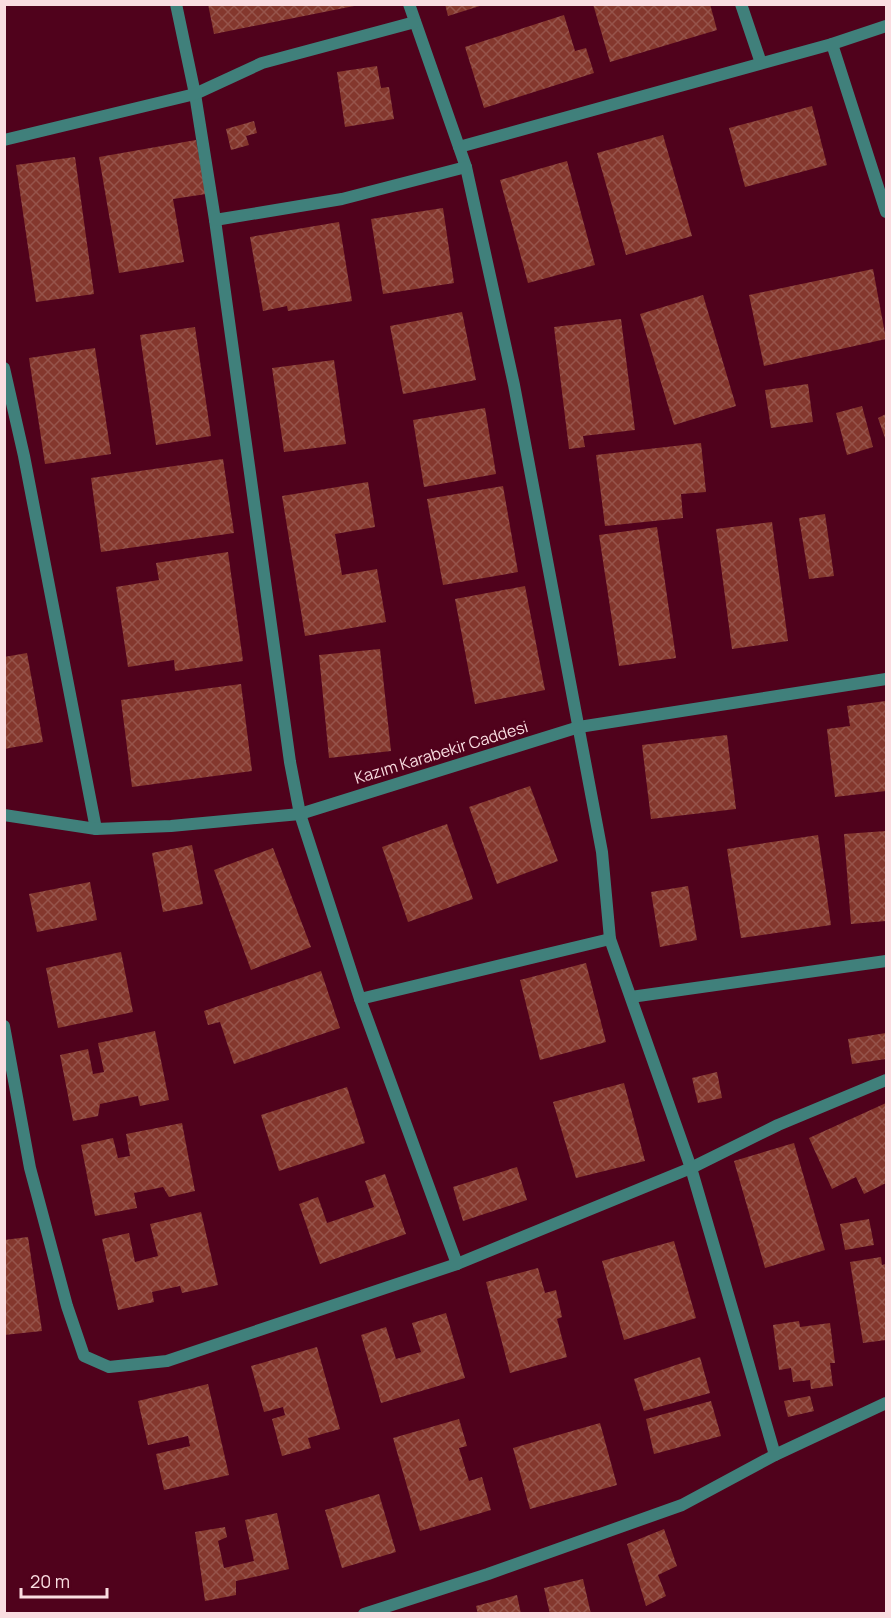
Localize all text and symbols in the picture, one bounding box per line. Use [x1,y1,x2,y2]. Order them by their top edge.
street label: Kazım Karabekir Caddesi [352,715,530,789]
scale bar [21,1561,106,1599]
text: 20 m [30,1569,70,1593]

